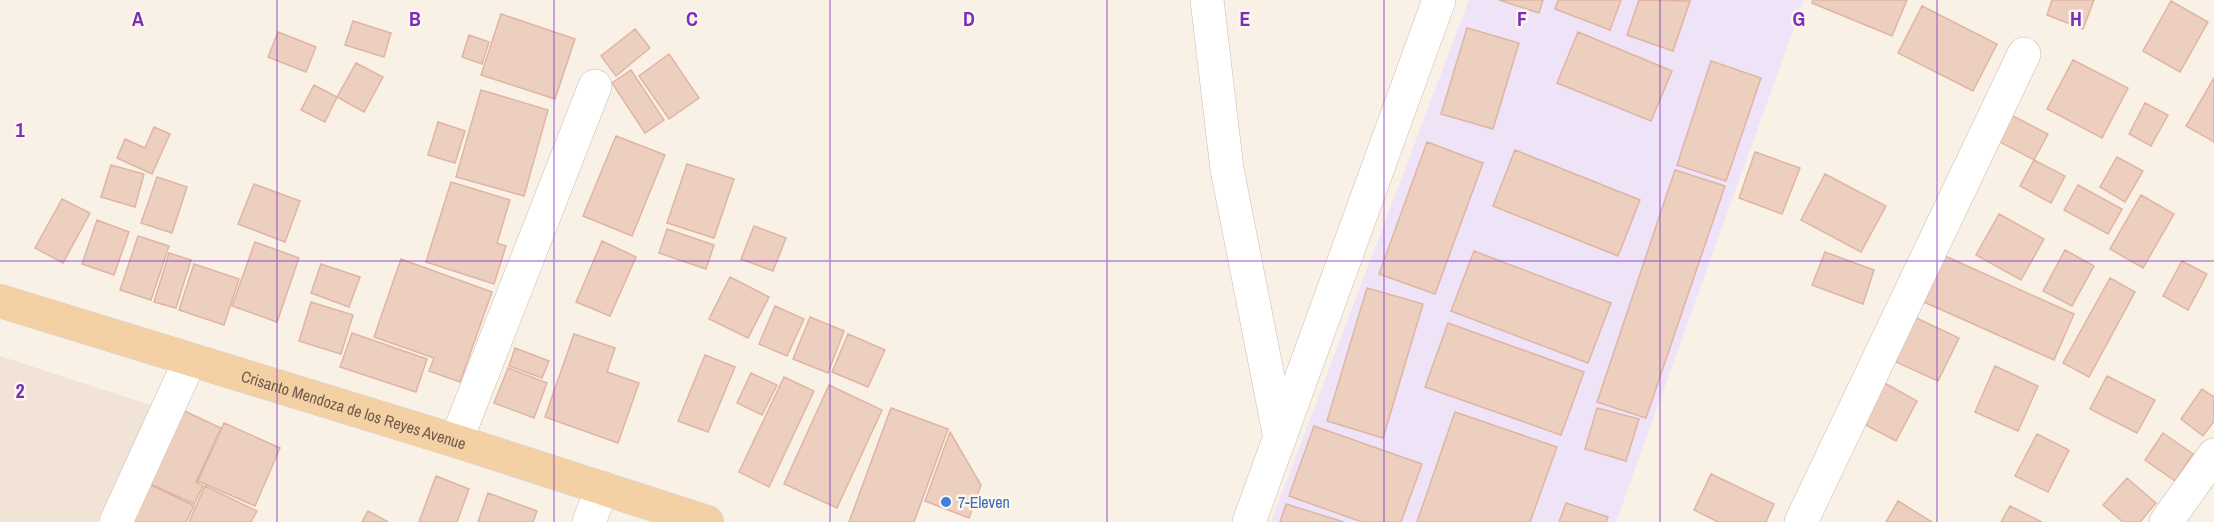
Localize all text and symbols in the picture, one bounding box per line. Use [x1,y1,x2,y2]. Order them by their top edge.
text: A [132,5,144,32]
text: B [409,5,421,32]
text: C [686,5,698,32]
text: D [963,5,975,32]
text: E [1240,5,1251,32]
text: F [1517,5,1527,32]
text: G [1793,5,1805,32]
text: H [2070,5,2082,32]
text: 1 [15,116,25,143]
street label: Crisanto Mendoza de los Reyes Avenue [239,365,469,455]
text: 2 [15,377,25,404]
place label: 7-Eleven [958,491,1010,513]
marker: 7-Eleven [939,495,953,509]

